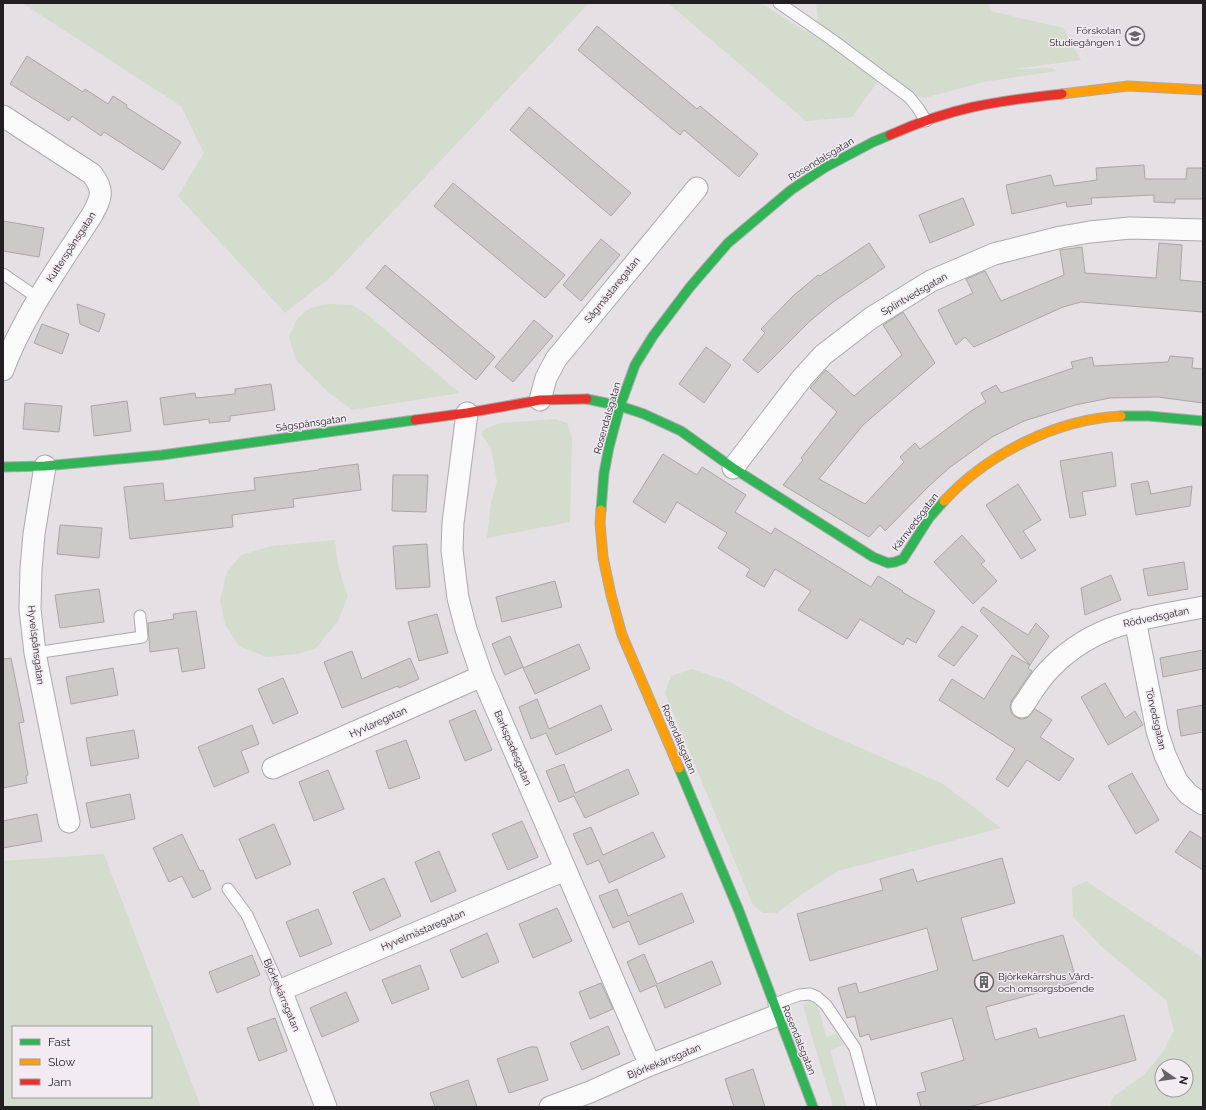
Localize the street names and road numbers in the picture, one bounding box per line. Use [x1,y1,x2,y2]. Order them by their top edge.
street label: Rosendalsgatan [786,135,856,183]
street label: Kutterspånsgatan [44,210,98,284]
street label: Sågmästaregatan [582,255,642,325]
street label: Splintvedsgatan [879,271,949,317]
street label: Rosendalsgatan [591,381,623,455]
street label: Sågspånsgatan [275,413,347,433]
street label: Kärnvedsgatan [890,491,940,553]
street label: Hyvelspånsgatan [26,605,46,685]
street label: Rödvedsgatan [1122,605,1190,629]
street label: Törvedsgatan [1144,687,1168,751]
street label: Rosendalsgatan [659,703,699,775]
street label: Hyvlaregatan [348,704,409,740]
street label: Barkspadesgatan [492,709,534,787]
street label: Hyvelmästaregatan [379,907,467,953]
street label: Björkekärrsgatan [262,957,302,1033]
street label: Rosendalsgatan [780,1003,818,1077]
street label: Björkekärrsgatan [626,1041,702,1081]

